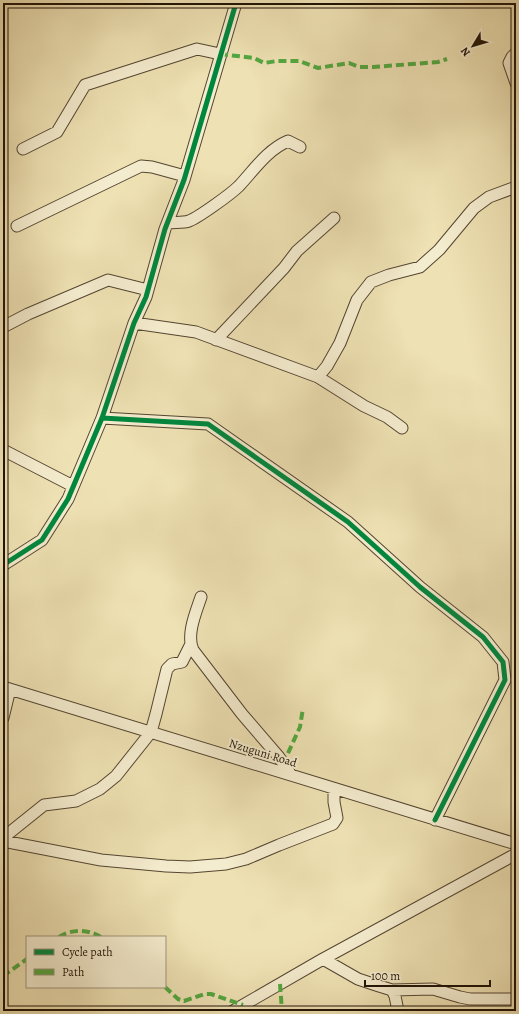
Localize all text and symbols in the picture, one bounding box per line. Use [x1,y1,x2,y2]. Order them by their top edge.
north arrow [453,26,493,66]
text: N [457,44,474,60]
street label: Nzuguni Road [227,735,300,771]
legend [26,936,166,988]
text: Cycle path [62,944,113,960]
scale bar [365,962,490,988]
text: Path [62,964,85,980]
text: 100 m [371,968,400,984]

